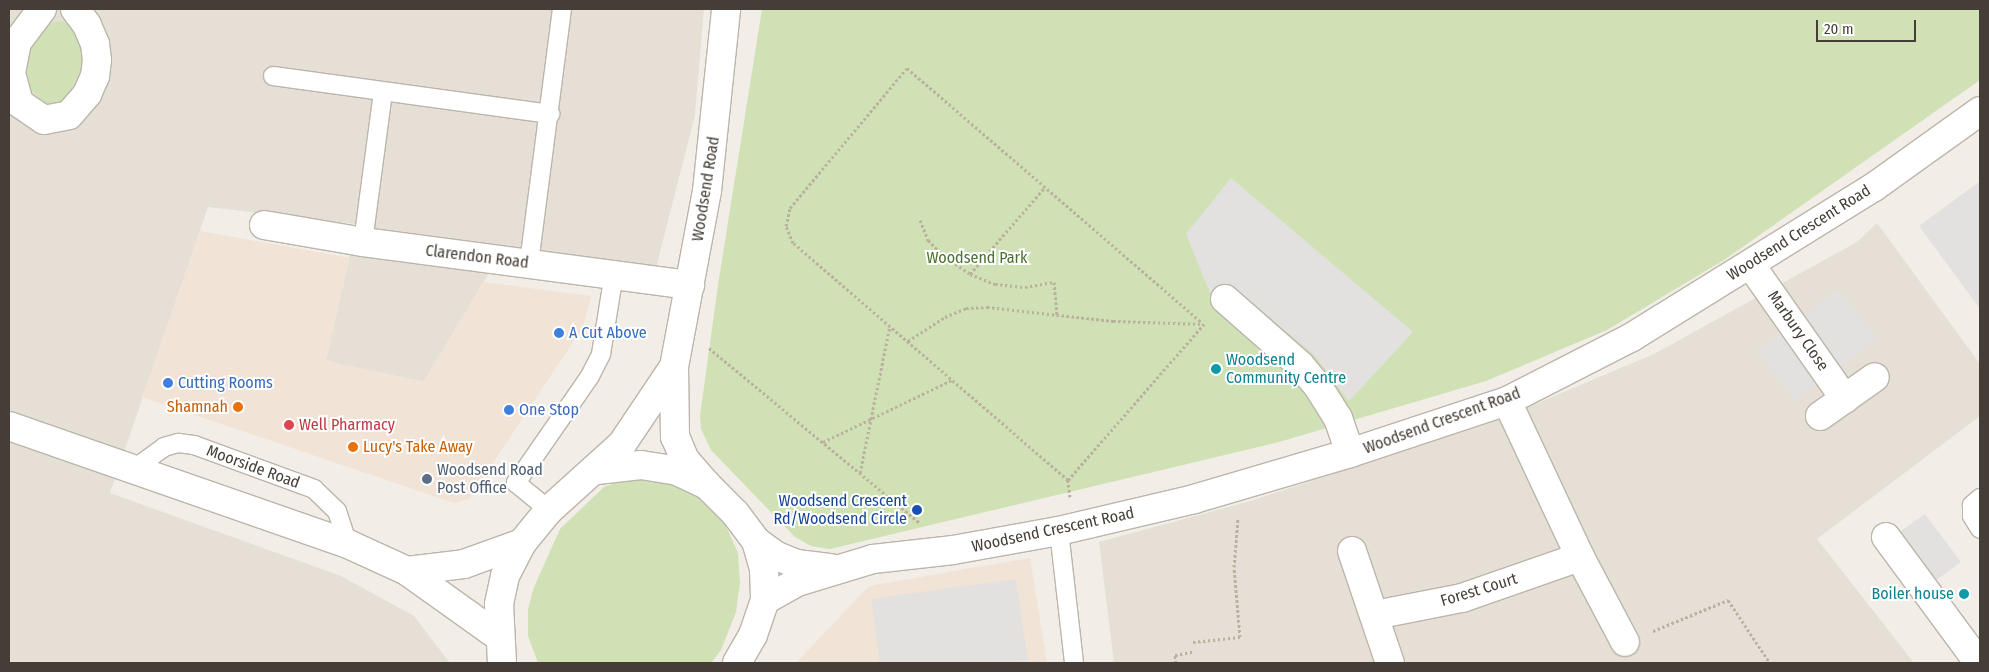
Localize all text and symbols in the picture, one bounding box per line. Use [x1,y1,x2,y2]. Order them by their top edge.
scale bar [1819,10,1919,42]
text: 20 m [1824,20,1854,38]
street label: Woodsend Road [688,135,724,243]
street label: Woodsend Crescent Road [1724,181,1874,285]
street label: Clarendon Road [424,241,530,273]
park label: Woodsend Park [926,248,1028,268]
street label: Marbury Close [1763,287,1833,375]
place label: A Cut Above [569,323,647,343]
marker: A Cut Above [553,327,565,339]
place label: Woodsend Community Centre [1226,350,1346,388]
marker: Woodsend Community Centre [1210,363,1222,375]
place label: Cutting Rooms [178,373,273,393]
marker: Cutting Rooms [162,377,174,389]
street label: Woodsend Crescent Road [1361,384,1523,458]
place label: Shamnah [167,397,228,417]
place label: One Stop [519,400,579,420]
marker: Shamnah [232,401,244,413]
marker: One Stop [503,404,515,416]
place label: Well Pharmacy [299,415,395,435]
marker: Well Pharmacy [283,419,295,431]
place label: Lucy's Take Away [363,437,473,457]
street label: Moorside Road [204,441,302,493]
marker: Lucy's Take Away [347,441,359,453]
place label: Woodsend Road Post Office [437,460,543,498]
marker: Woodsend Road Post Office [421,473,433,485]
place label: Woodsend Crescent Rd/Woodsend Circle [774,491,907,529]
street label: Woodsend Crescent Road [970,503,1136,557]
marker: Woodsend Crescent Rd/Woodsend Circle [911,504,923,516]
street label: Forest Court [1438,569,1520,611]
place label: Boiler house [1871,584,1954,604]
marker: Boiler house [1958,588,1970,600]

